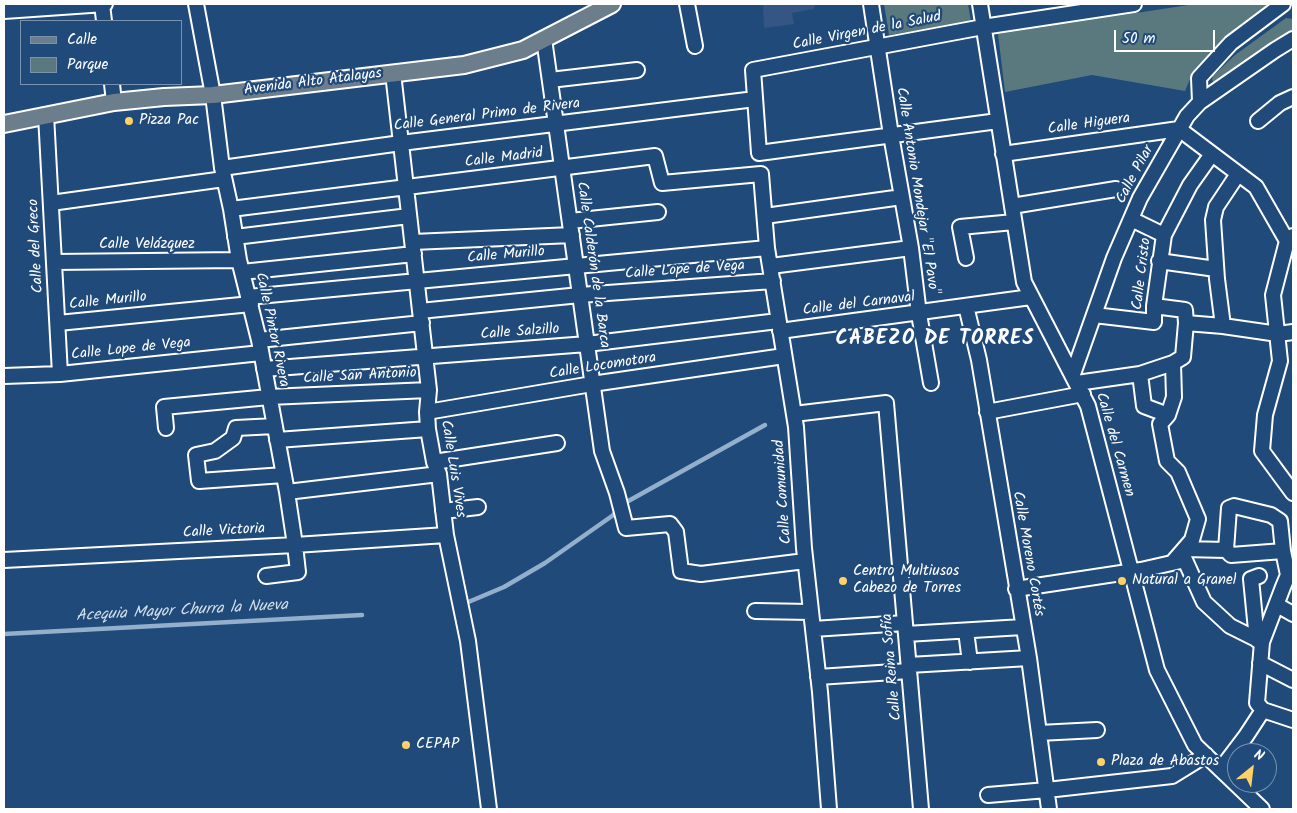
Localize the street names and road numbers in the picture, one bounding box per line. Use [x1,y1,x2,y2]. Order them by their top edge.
street label: Calle Virgen de la Salud [791,9,943,55]
street label: Avenida Alto Atalayas [243,66,383,100]
street label: Calle Antonio Mondejar "El Pavo" [891,86,941,296]
street label: Calle General Primo de Rivera [393,96,581,136]
street label: Calle Higuera [1047,110,1131,140]
street label: Calle Pilar [1113,143,1159,207]
street label: Calle Madrid [464,145,544,173]
street label: Calle Calderón de la Barca [571,181,613,349]
street label: Calle del Greco [26,198,48,294]
street label: Calle Velázquez [99,236,195,254]
street label: Calle Cristo [1130,237,1156,311]
street label: Calle Murillo [466,244,546,268]
street label: Calle Lope de Vega [624,258,746,284]
street label: Calle Pintor Rivera [250,271,292,389]
street label: Calle Murillo [68,289,148,315]
street label: Calle del Carnaval [802,289,916,321]
street label: Calle Salzillo [480,321,560,345]
street label: Calle Lope de Vega [70,335,192,365]
street label: Calle Locomotora [548,350,658,384]
street label: Calle San Antonio [303,365,417,389]
street label: Calle del Carmen [1091,391,1137,499]
street label: Calle Luis Vives [435,419,469,519]
street label: Calle Comunidad [771,439,797,545]
street label: Calle Moreno Cortés [1007,490,1047,618]
street label: Calle Victoria [182,521,266,543]
street label: Calle Reina Sofía [879,613,907,721]

